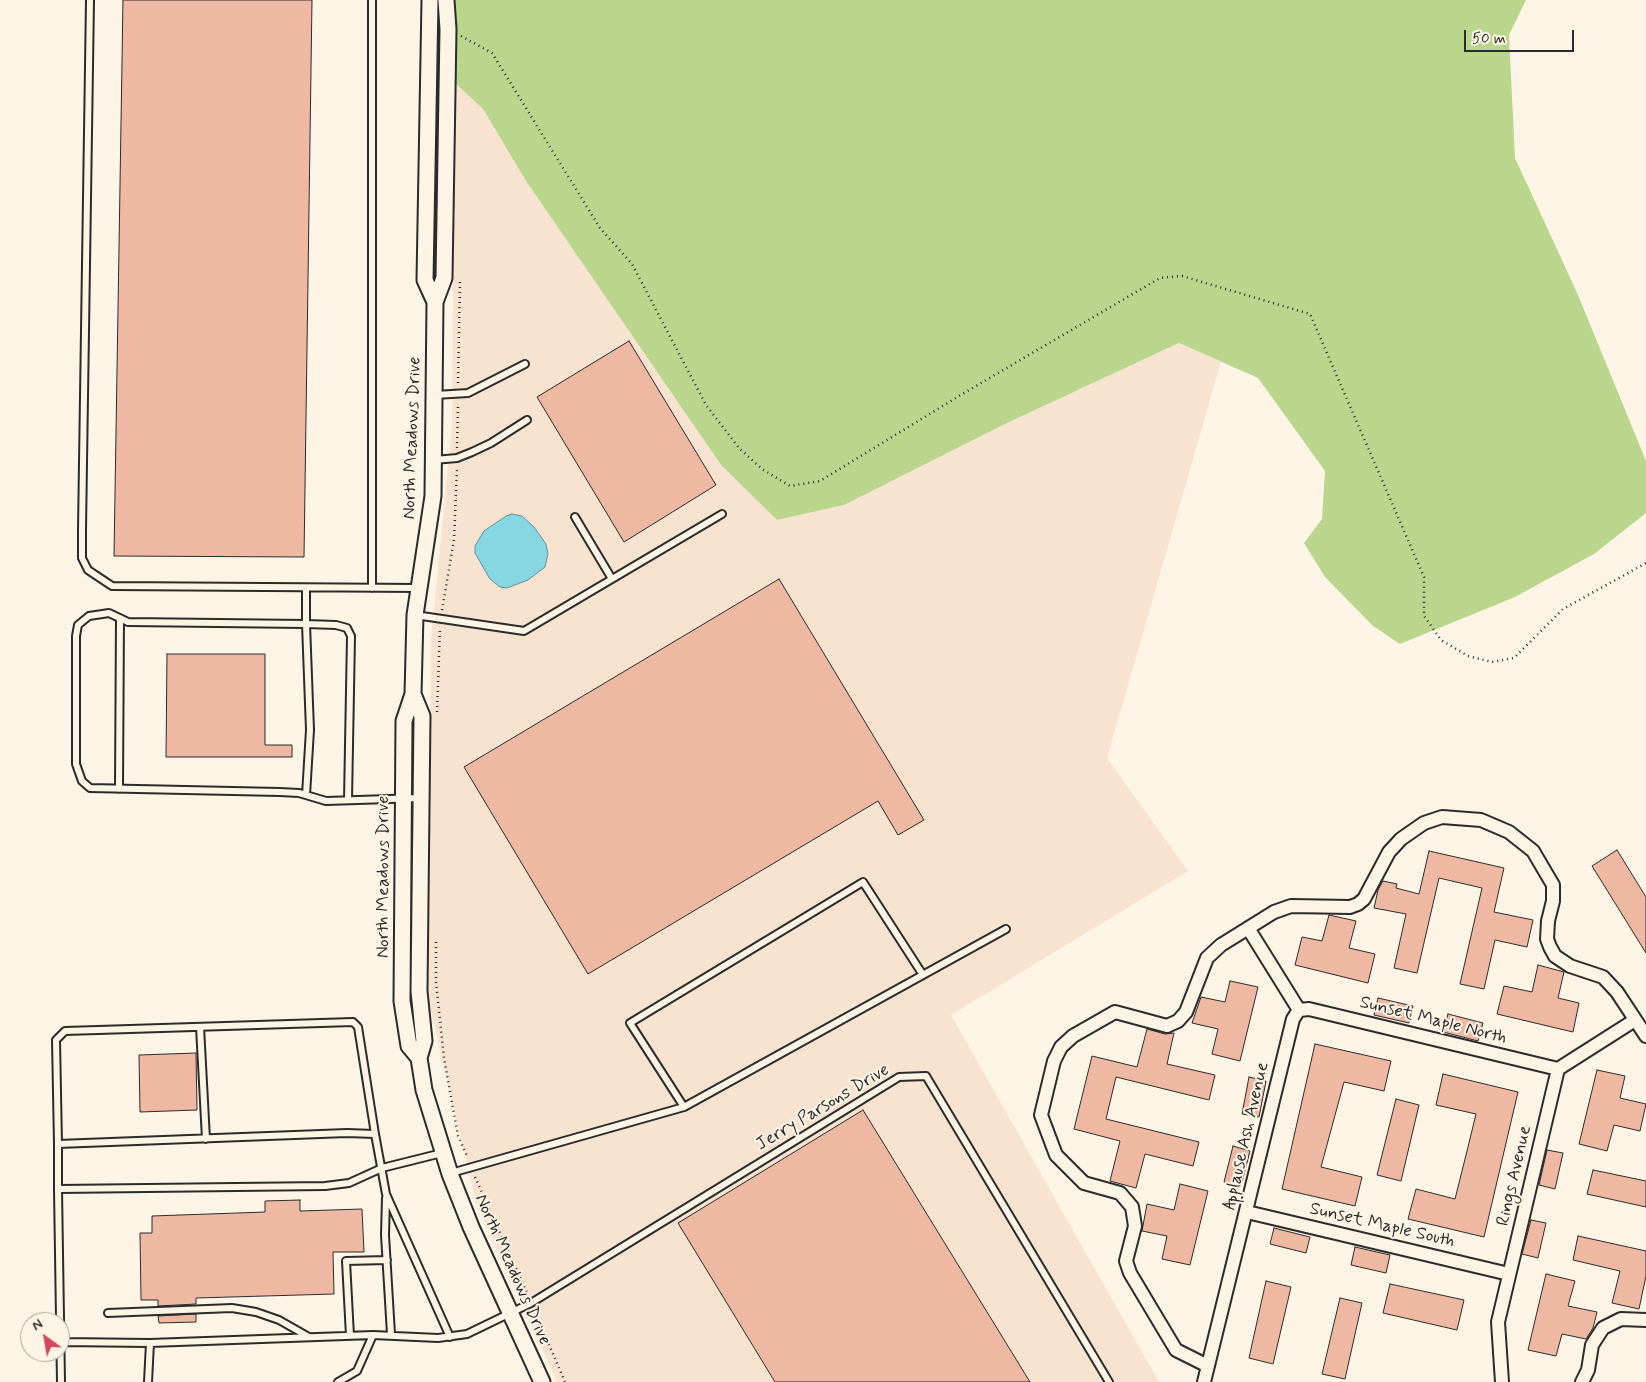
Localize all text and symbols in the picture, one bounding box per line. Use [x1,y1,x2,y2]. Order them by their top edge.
scale bar [1466,20,1576,52]
text: 50 m [1472,29,1506,49]
street label: North Meadows Drive [399,356,427,520]
street label: North Meadows Drive [373,796,395,958]
street label: Sunset Maple North [1357,992,1509,1050]
street label: Jerry Parsons Drive [753,1060,893,1156]
street label: Applause Ash Avenue [1220,1060,1274,1212]
street label: Rings Avenue [1493,1124,1537,1228]
street label: North Meadows Drive [469,1191,555,1349]
street label: Sunset Maple South [1307,1199,1457,1253]
north arrow [20,1312,70,1362]
text: N [29,1315,46,1335]

